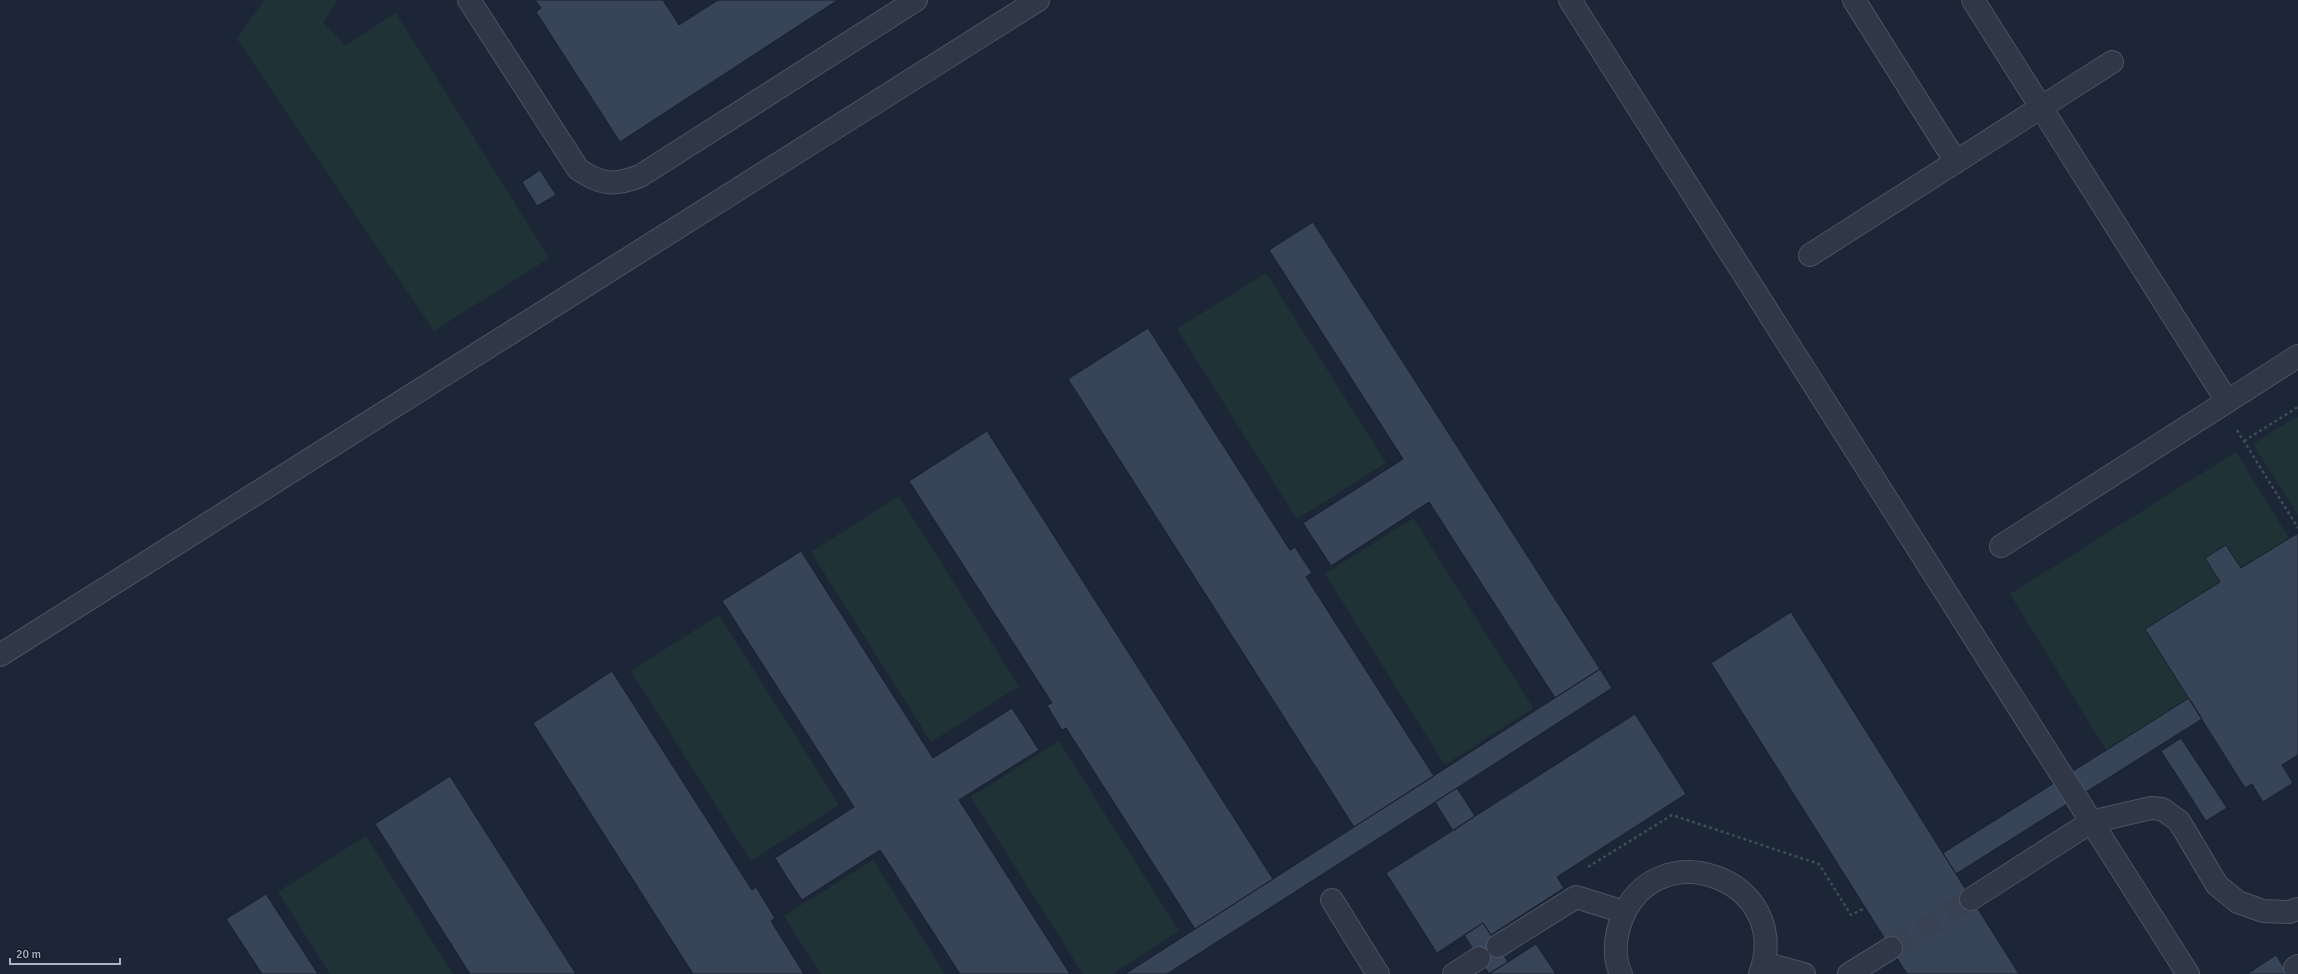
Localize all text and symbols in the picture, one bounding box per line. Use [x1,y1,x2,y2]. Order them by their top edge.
scale bar [10,940,120,966]
text: 20 m [16,947,41,962]

